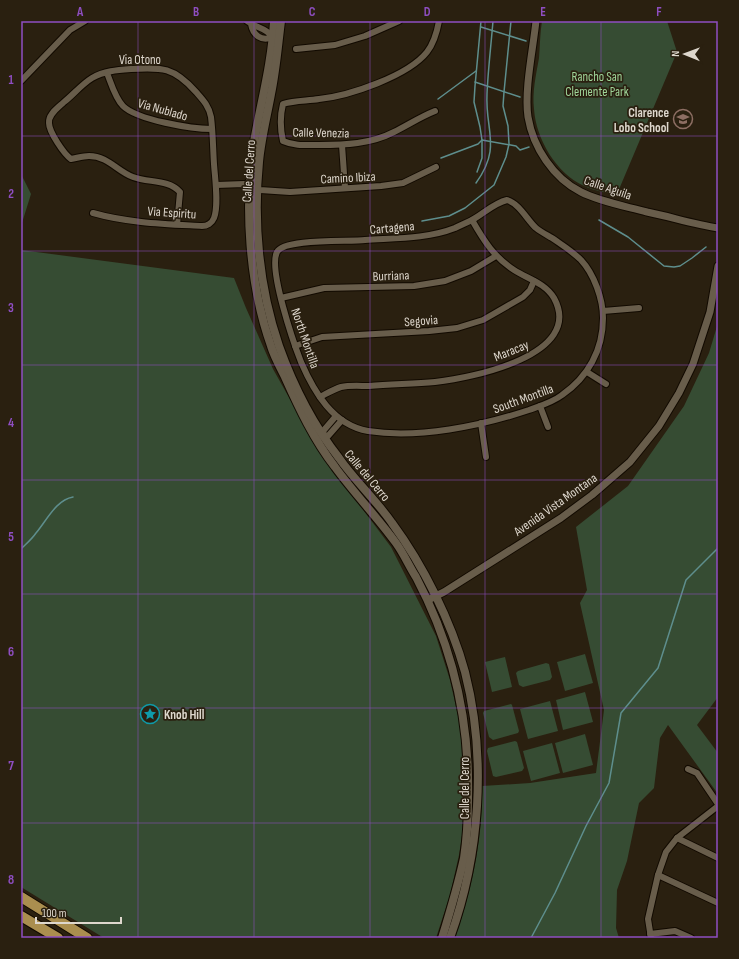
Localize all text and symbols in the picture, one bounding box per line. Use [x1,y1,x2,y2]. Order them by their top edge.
text: A [76,4,84,20]
text: B [193,4,199,20]
text: C [309,4,316,20]
text: D [424,4,431,20]
text: E [540,4,546,20]
text: F [656,4,662,20]
north arrow [665,34,705,74]
text: N [669,51,682,57]
street label: Via Otono [119,52,161,68]
park label: Rancho San Clemente Park [565,69,629,100]
text: 1 [8,72,14,88]
street label: Via Nublado [136,95,189,125]
place label: Clarence Lobo School [614,105,669,136]
school or university icon: Clarence Lobo School [672,108,694,130]
street label: Calle Venezia [292,125,350,141]
street label: Calle del Cerro [239,139,259,203]
street label: Camino Ibiza [320,169,376,187]
street label: Calle Aguila [582,172,634,204]
text: 2 [8,186,14,202]
street label: Via Espiritu [147,203,197,223]
street label: Cartagena [369,218,415,238]
street label: Burriana [372,267,410,285]
text: 3 [8,300,14,316]
street label: North Montilla [287,306,323,370]
street label: Segovia [404,312,438,330]
street label: Maracay [492,337,531,365]
street label: South Montilla [491,381,556,417]
text: 4 [8,415,14,431]
street label: Calle del Cerro [341,447,393,505]
street label: Avenida Vista Montana [510,470,600,540]
text: 5 [8,529,14,545]
text: 6 [8,644,14,660]
place icon: Knob Hill [139,703,161,725]
place label: Knob Hill [164,707,205,723]
street label: Calle del Cerro [457,757,473,819]
text: 7 [8,758,14,774]
text: 8 [8,872,14,888]
scale bar [36,899,121,925]
text: 100 m [42,906,67,921]

